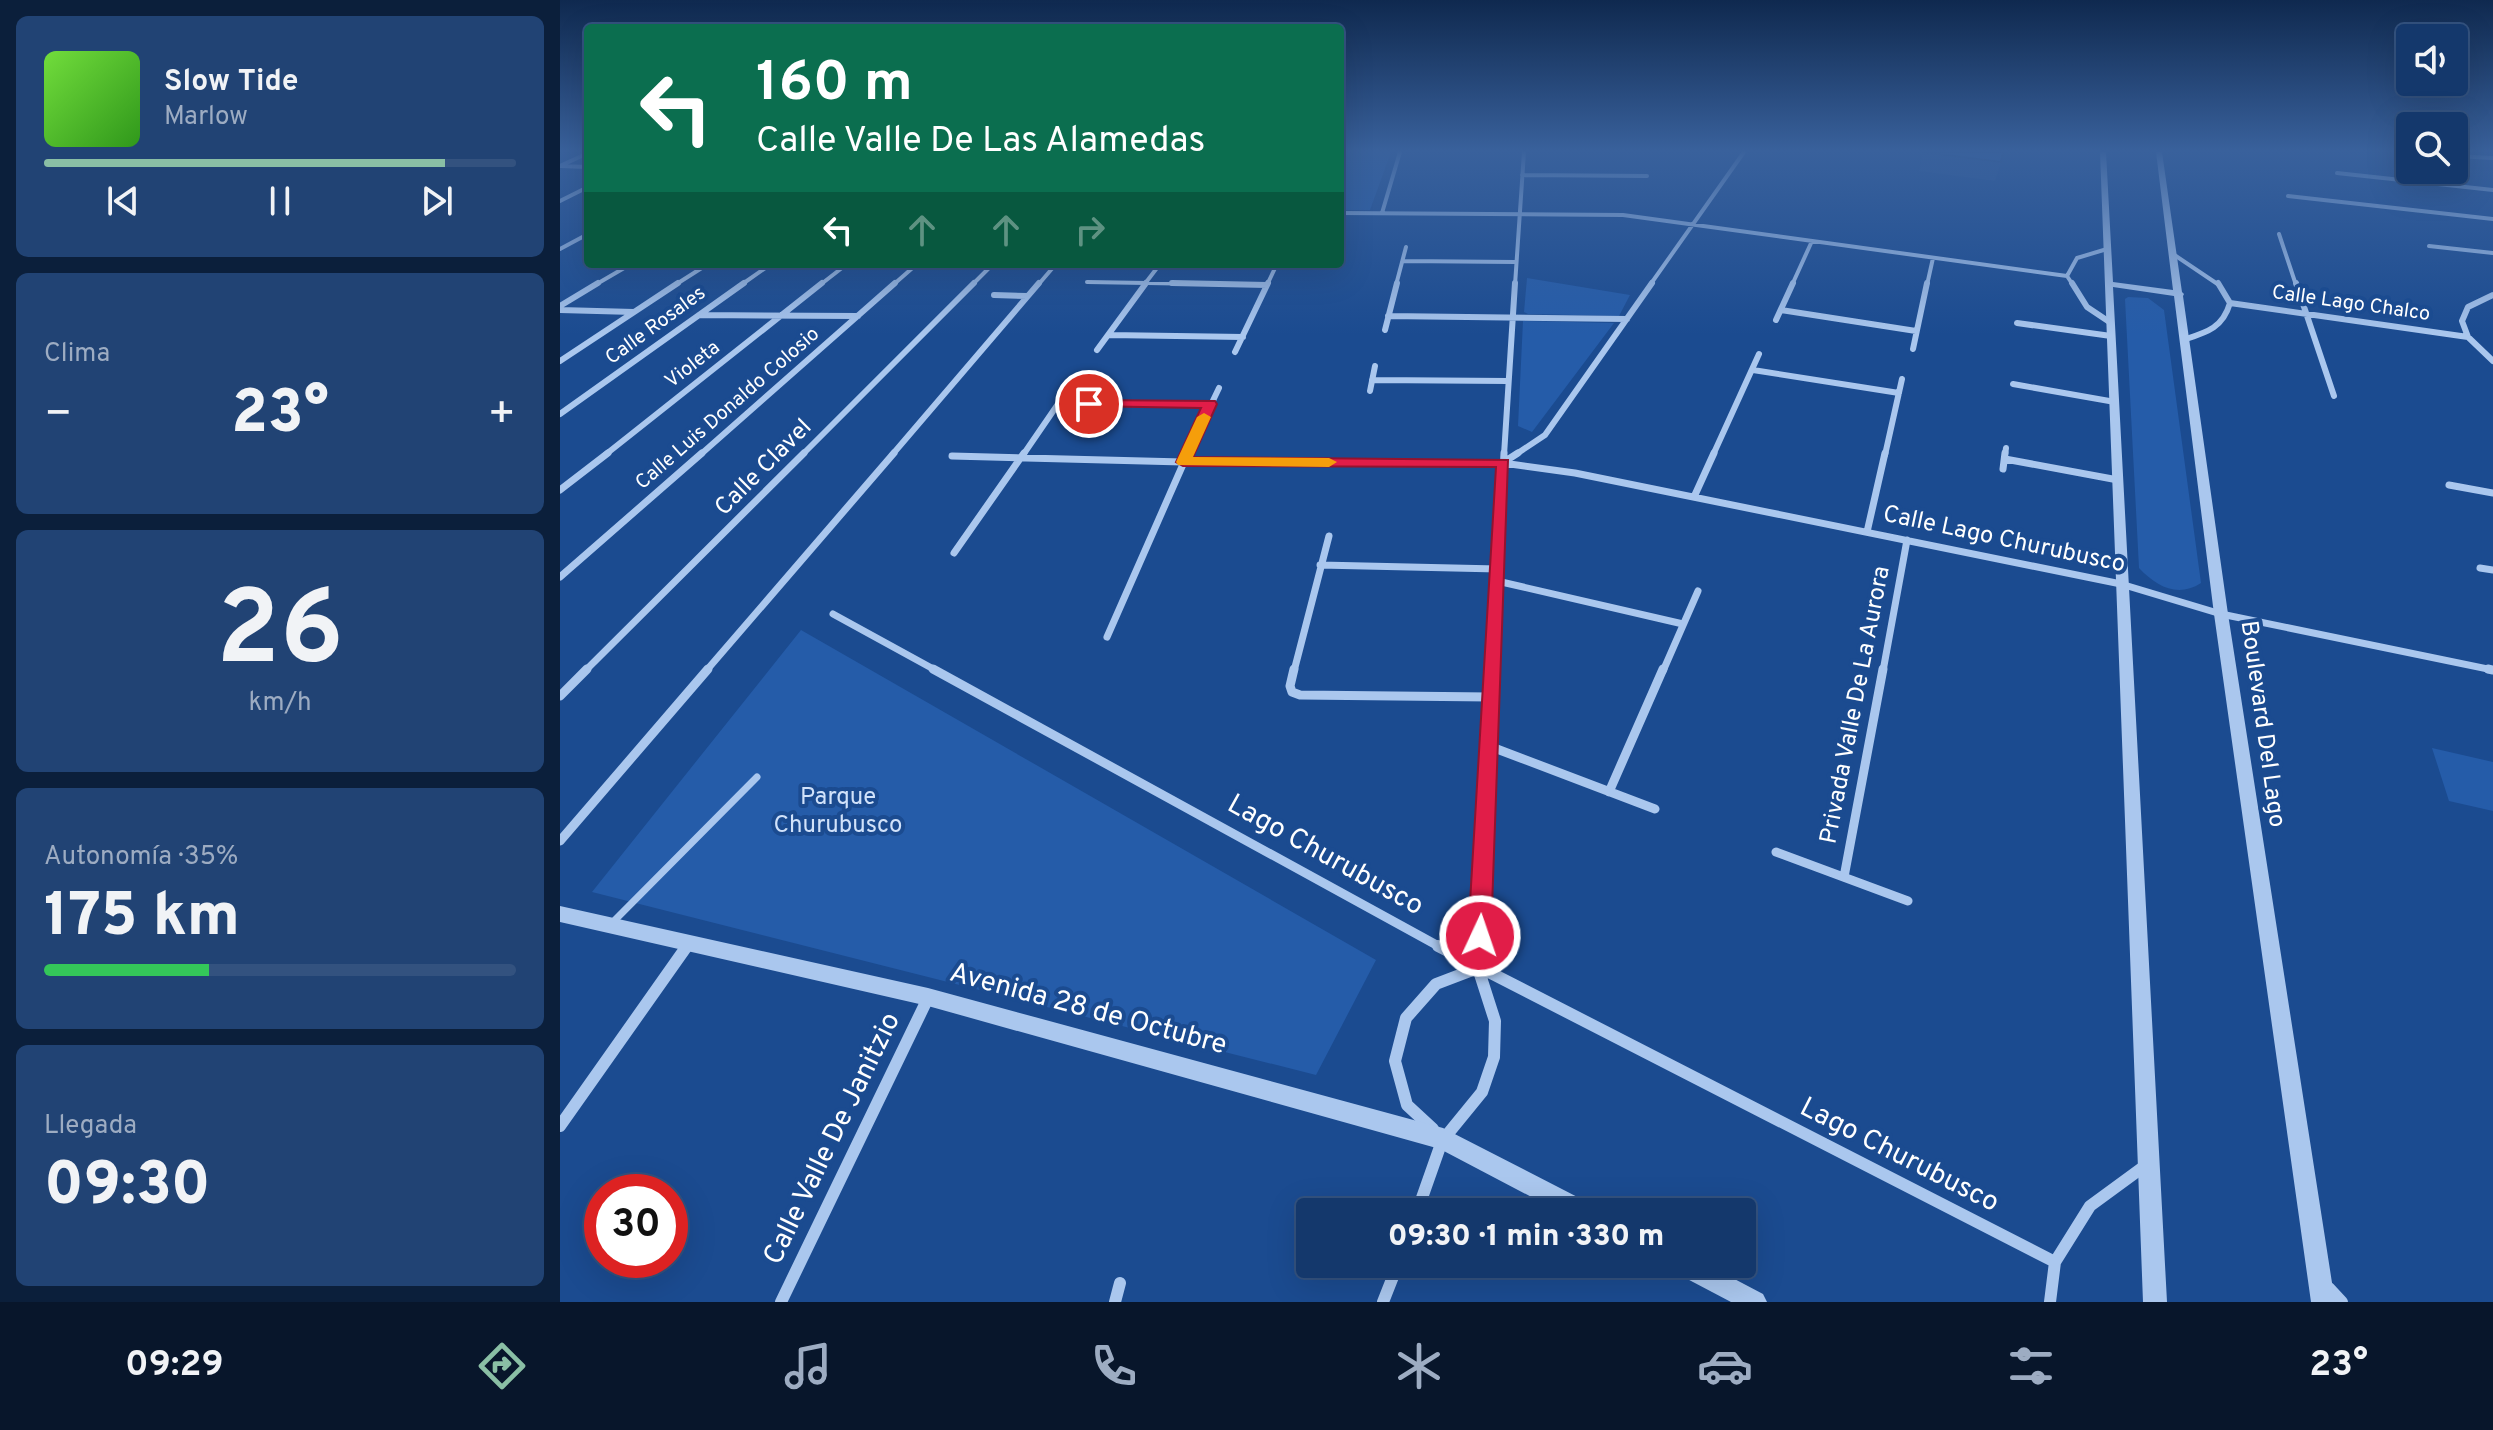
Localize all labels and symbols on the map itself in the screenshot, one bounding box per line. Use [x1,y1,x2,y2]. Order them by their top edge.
street label: Calle Lago Chalco [2270,280,2432,328]
street label: Calle Rosales [601,281,711,371]
street label: Calle Luis Donaldo Colosio [631,322,825,496]
street label: Violeta [660,335,726,395]
pin [1055,370,1123,438]
street label: Calle Clavel [709,413,819,523]
street label: Calle Lago Churubusco [1880,500,2128,580]
street label: Privada Valle De La Aurora [1814,563,1898,847]
street label: Boulevard Del Lago [2233,619,2291,829]
park label: Parque Churubusco [774,783,902,841]
street label: Lago Churubusco [1220,787,1430,925]
position arrow [1438,894,1522,978]
street label: Avenida 28 de Octubre [945,956,1231,1064]
street label: Calle Valle De Janitzio [756,1007,910,1271]
street label: Lago Churubusco [1793,1090,2005,1222]
speed limit sign: 30 [584,1174,688,1278]

